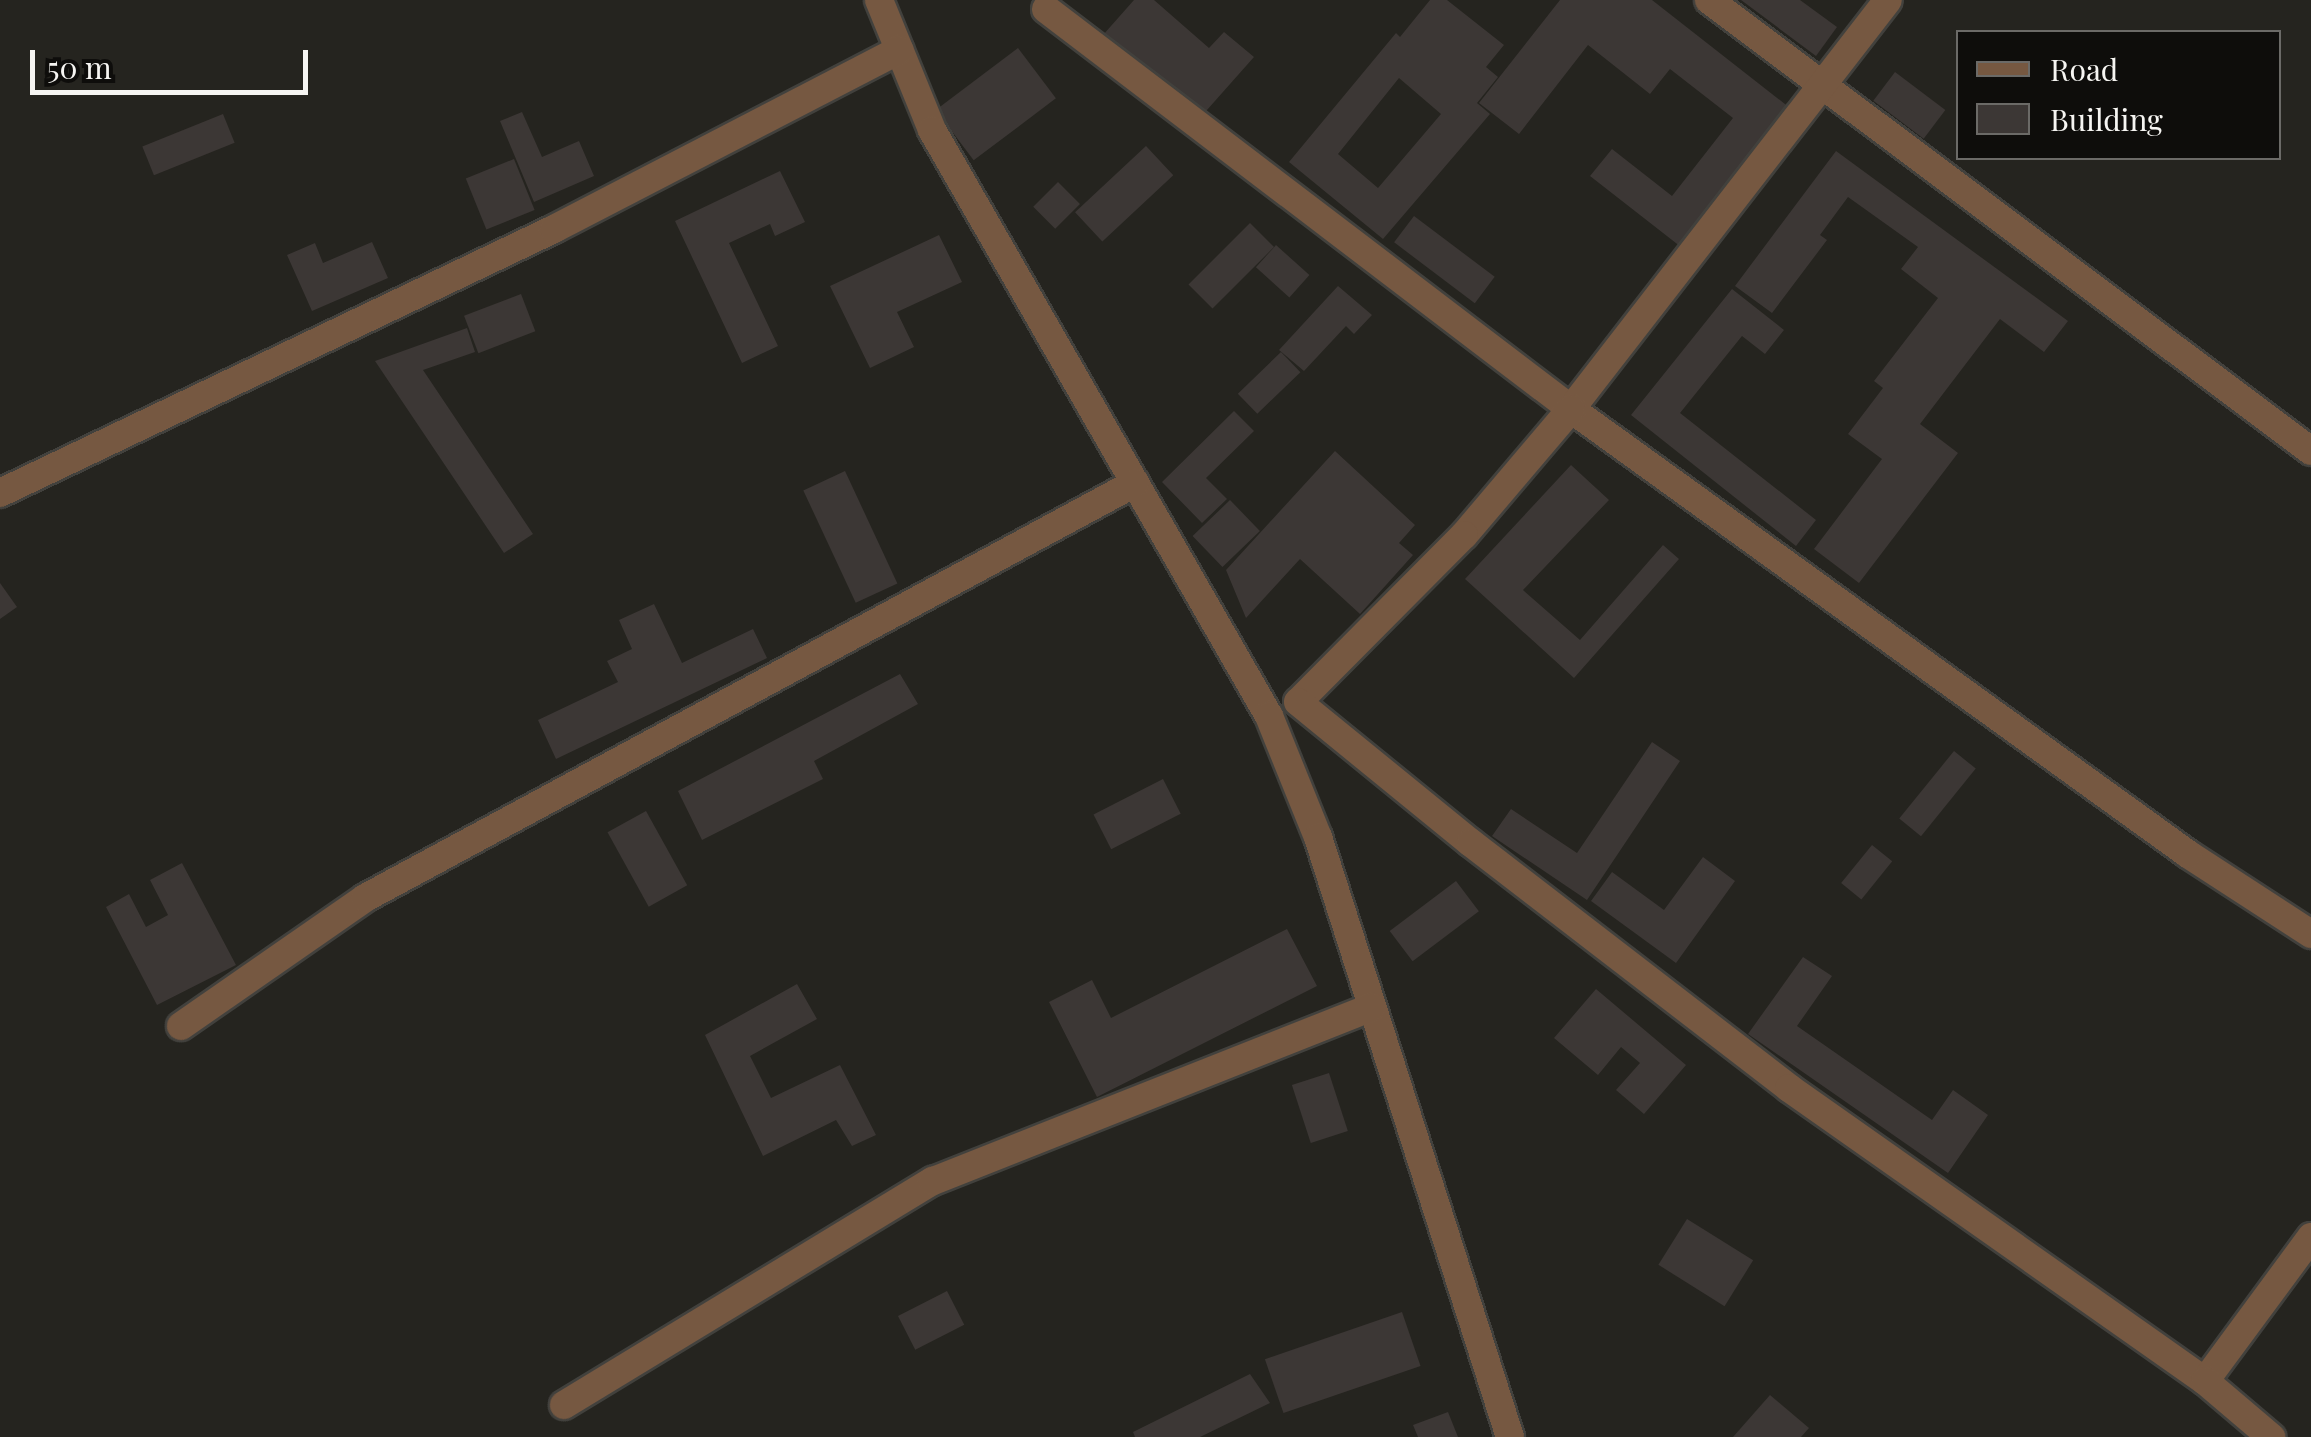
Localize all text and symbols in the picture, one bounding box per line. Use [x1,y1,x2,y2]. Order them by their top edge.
scale bar [35,30,312,92]
legend [1956,30,2281,160]
text: 50 m [47,47,112,87]
text: Road [2050,49,2118,89]
text: Building [2050,99,2163,139]

